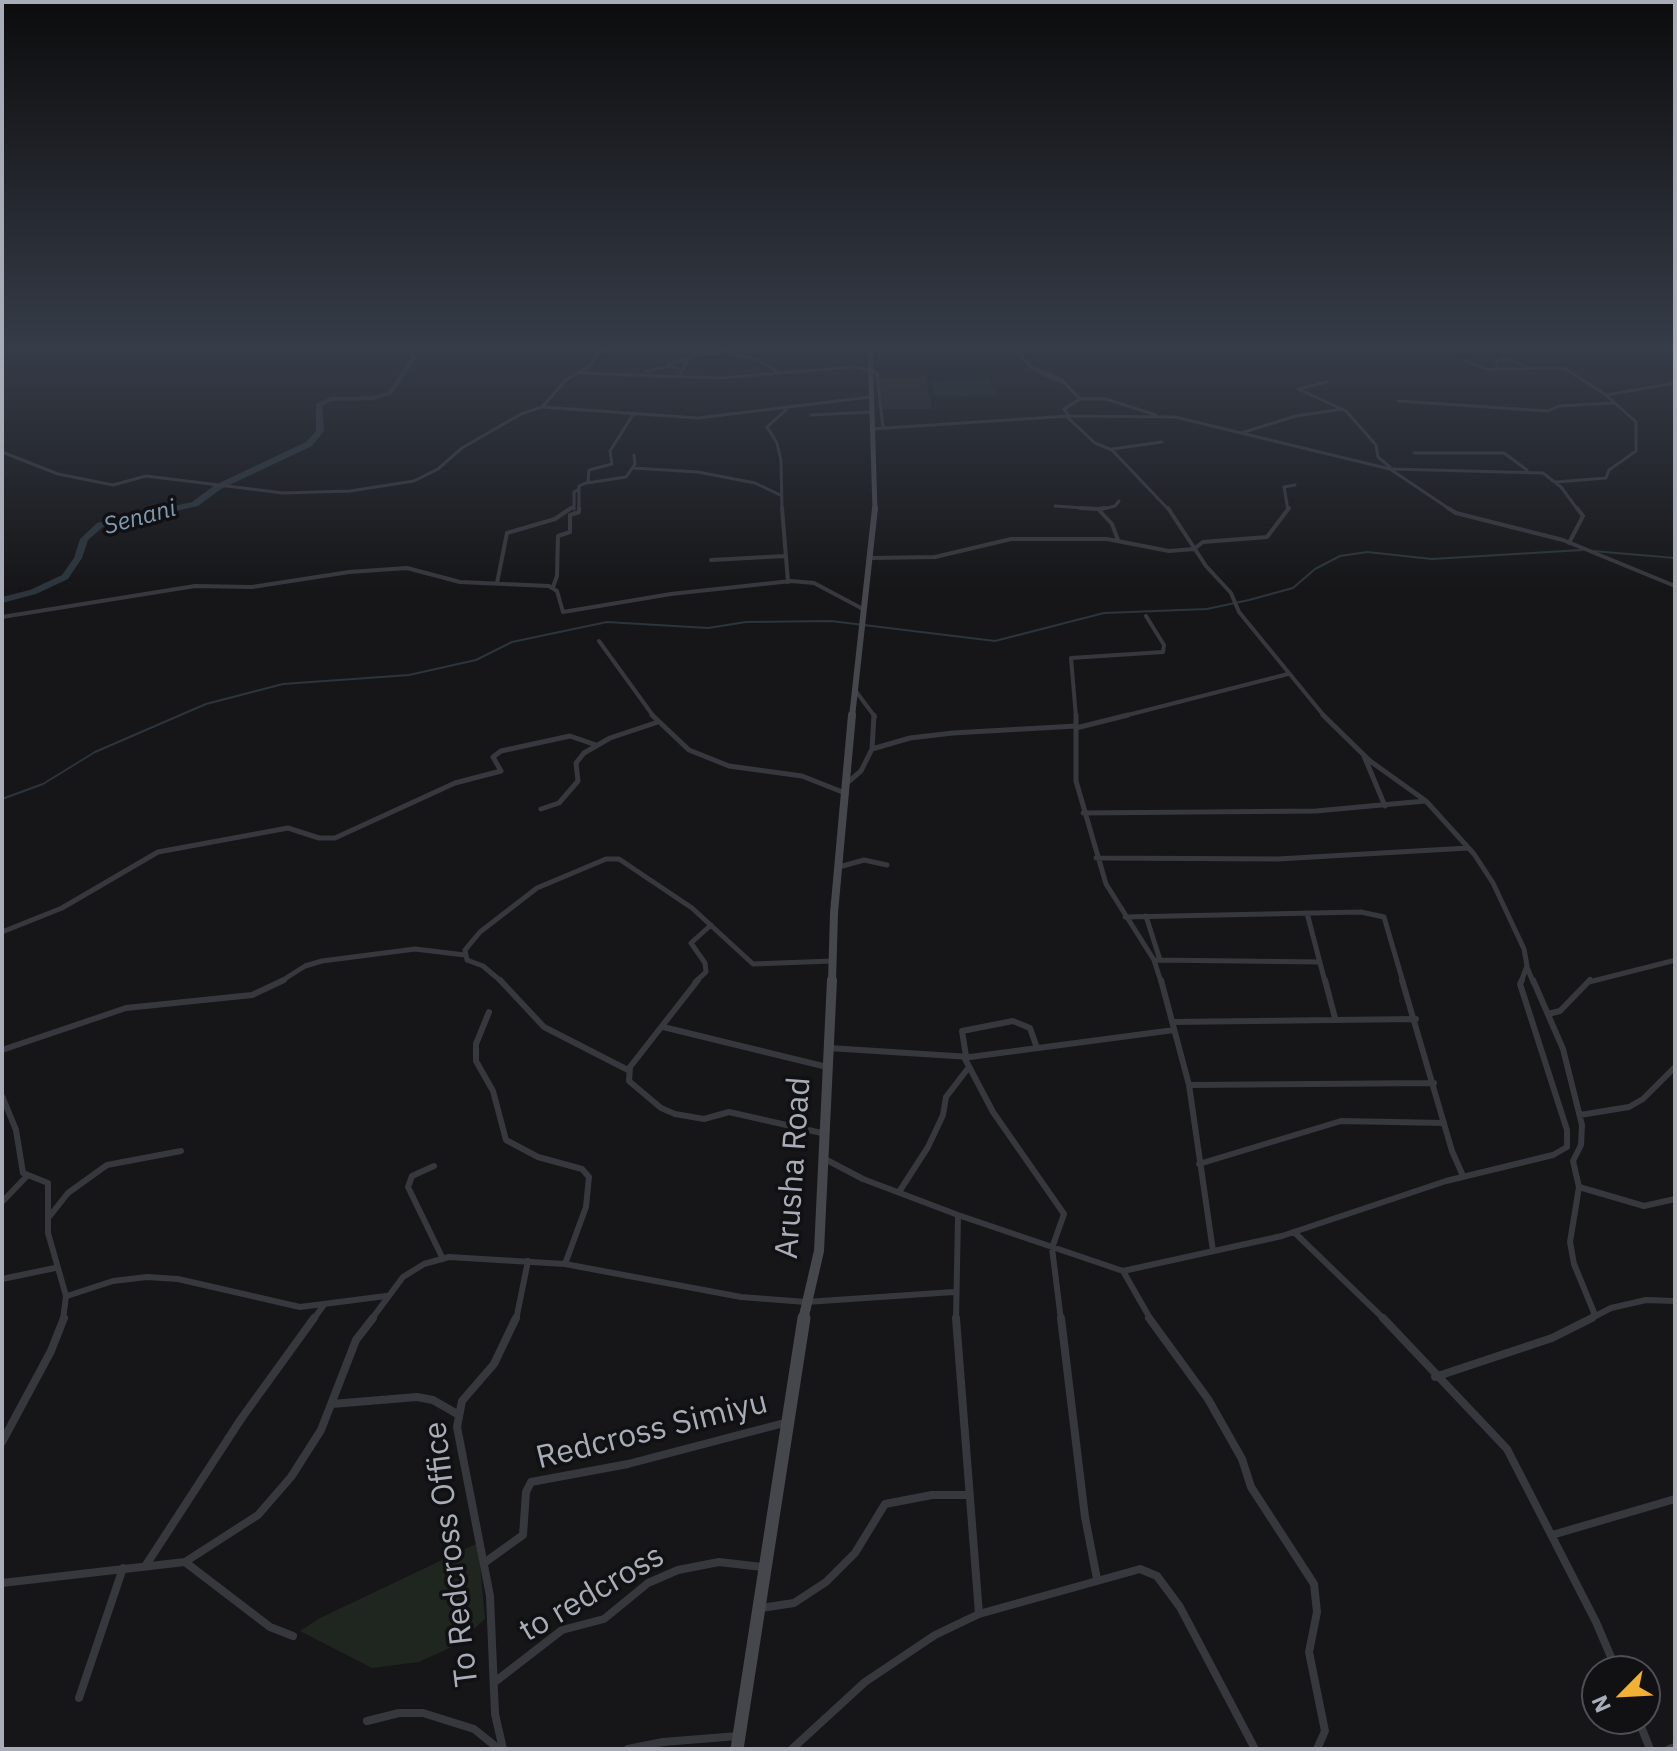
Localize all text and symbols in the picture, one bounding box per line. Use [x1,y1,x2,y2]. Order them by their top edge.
water label: Senani [101,495,179,541]
street label: Arusha Road [768,1076,820,1260]
street label: Redcross Simiyu [532,1384,772,1478]
street label: To Redcross Office [417,1419,487,1689]
street label: to redcross [513,1537,671,1651]
north arrow [1581,1655,1661,1735]
text: N [1584,1691,1617,1717]

